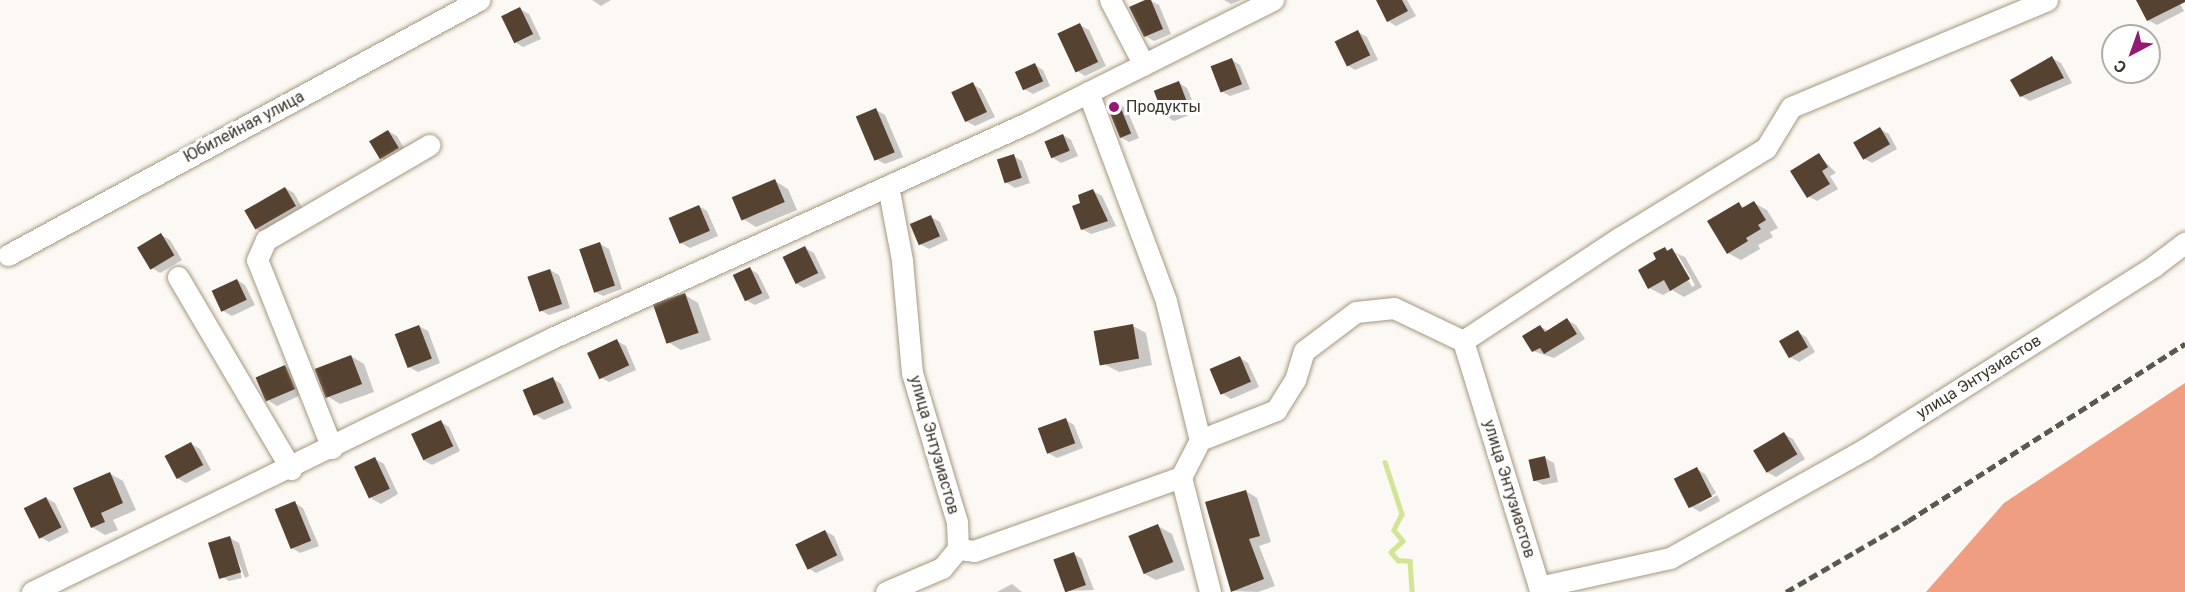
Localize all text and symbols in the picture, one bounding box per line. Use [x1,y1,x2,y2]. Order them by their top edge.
north arrow [2101,24,2161,84]
text: С [2110,56,2130,77]
street label: Юбилейная улица [180,87,308,167]
place label: Продукты [1126,97,1201,117]
marker: Продукты [1107,100,1121,114]
street label: улица Энтузиастов [1913,331,2045,423]
street label: улица Энтузиастов [905,373,963,517]
street label: улица Энтузиастов [1479,418,1539,560]

